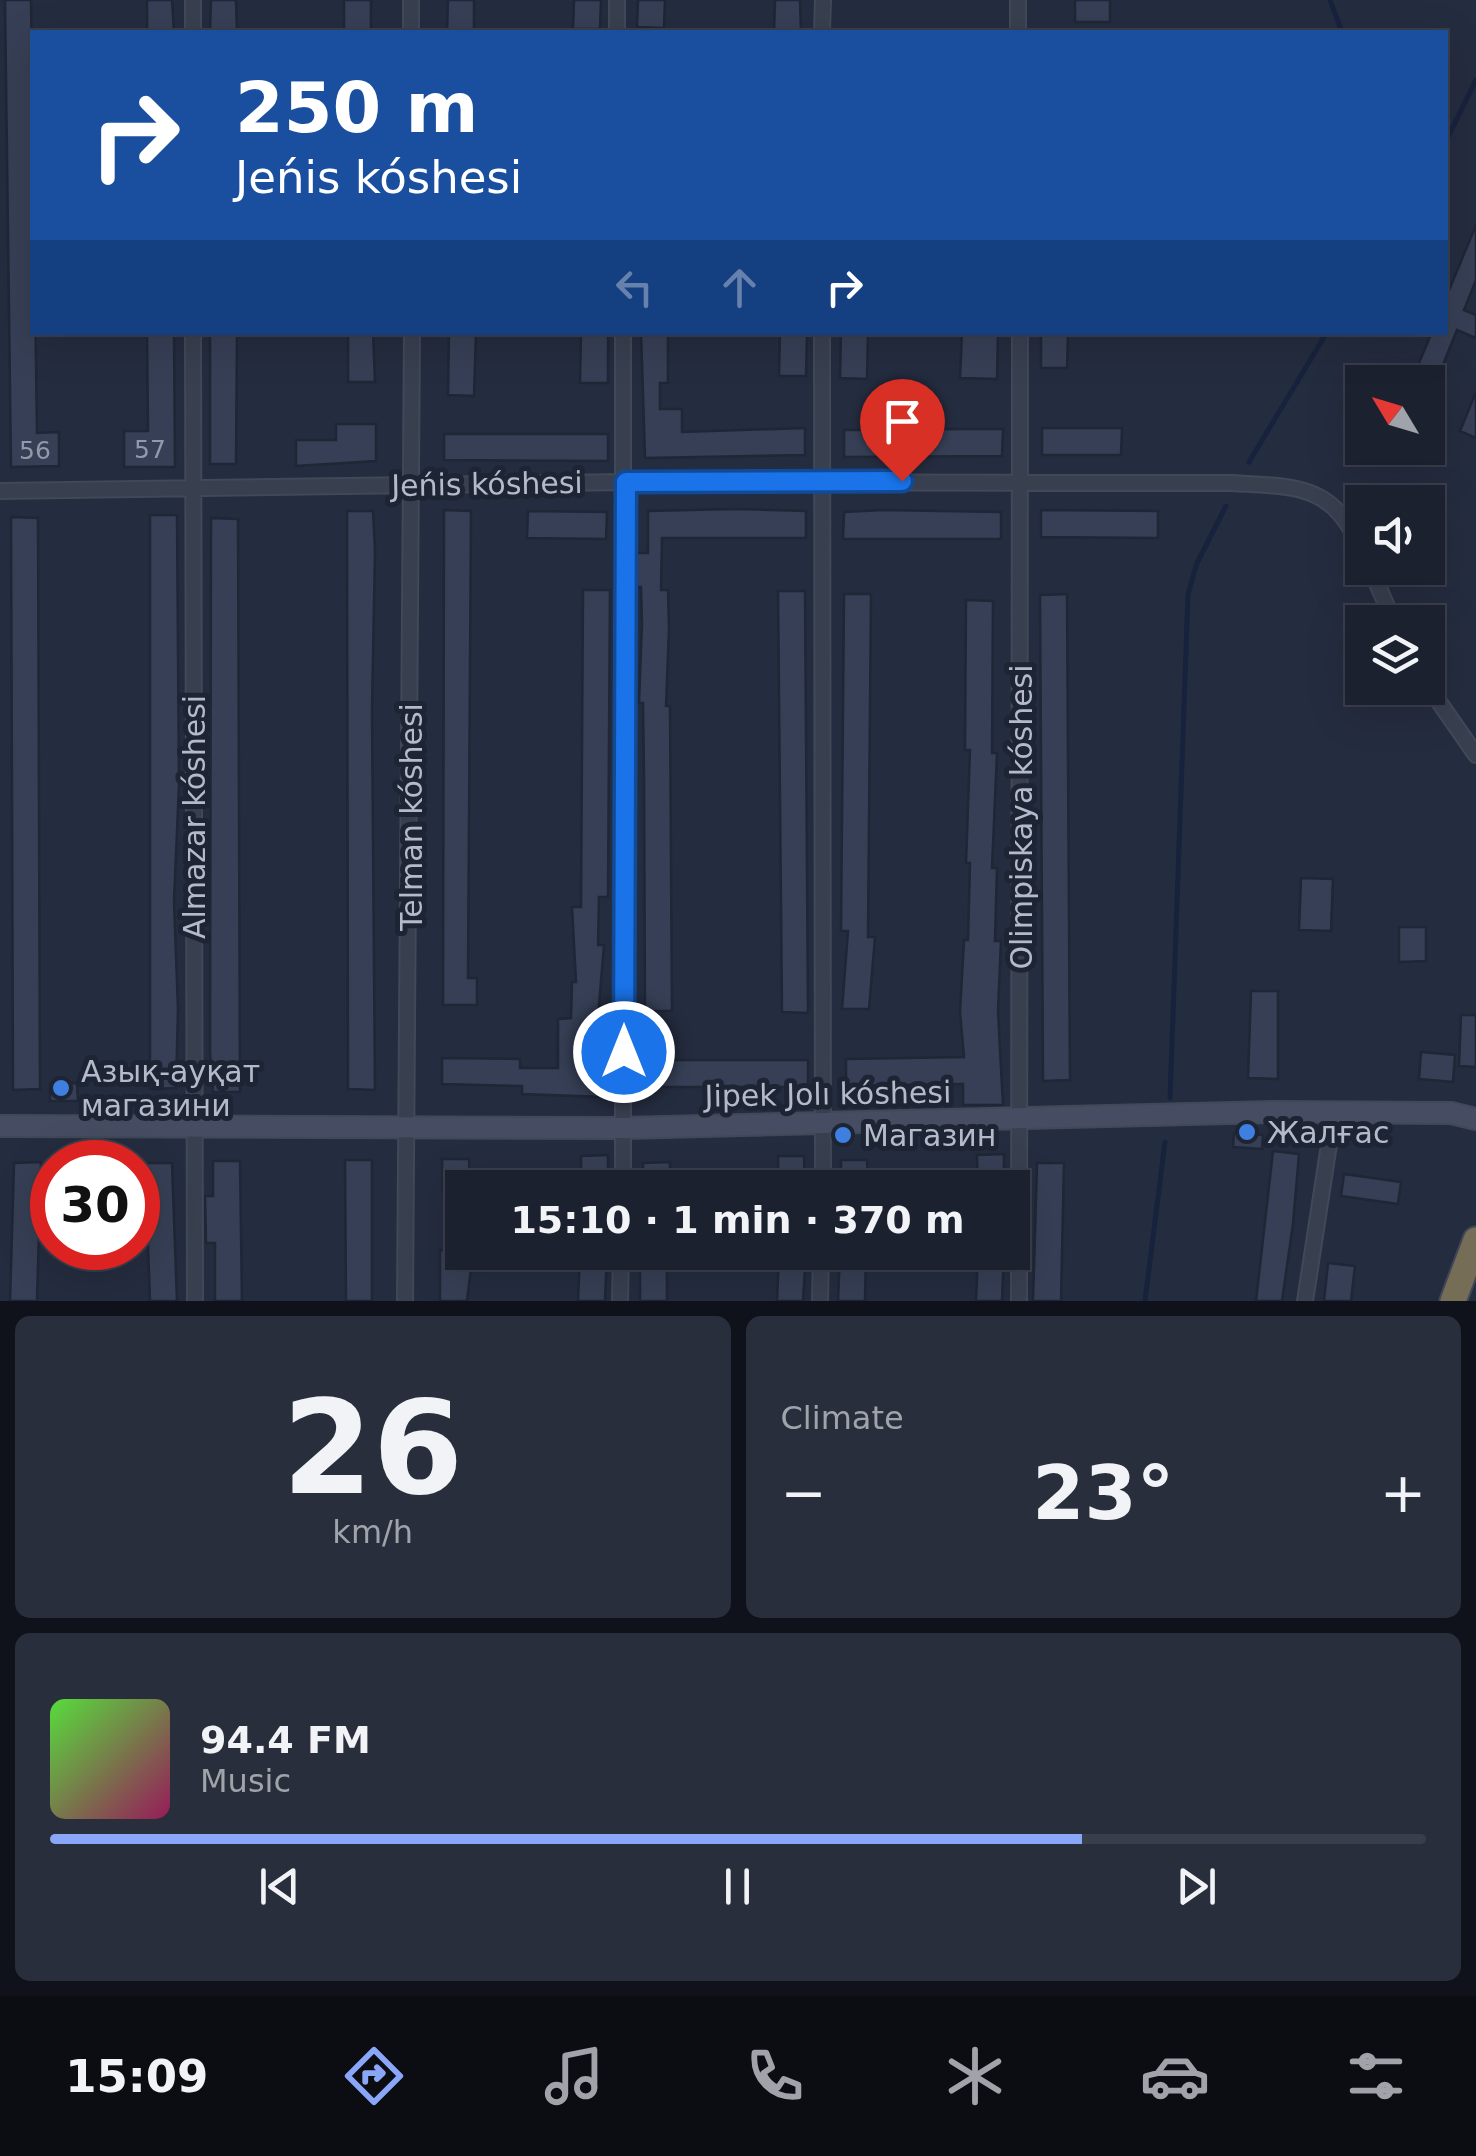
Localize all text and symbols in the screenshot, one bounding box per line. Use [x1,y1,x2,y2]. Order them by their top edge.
text: 250 m [235,67,478,149]
icon: right [70,70,200,200]
text: Jeńis kóshesi [235,151,522,204]
icon: left [607,260,662,315]
icon: ahead [712,260,767,315]
icon: right [817,260,872,315]
north arrow [1345,365,1445,465]
map controls [1345,365,1445,705]
pin [860,379,945,482]
icon: arrive [875,394,930,449]
house number: 57 [134,435,166,464]
house number: 56 [19,436,51,465]
street label: Jeńis kóshesi [389,465,583,503]
button: sound [1345,485,1445,585]
button: layers [1345,605,1445,705]
street label: Olimpiskaya kóshesi [1004,664,1039,970]
street label: Almazar kóshesi [177,695,212,939]
street label: Telman kóshesi [394,703,429,932]
position arrow [572,1000,676,1104]
place label: Азық-ауқат магазини [81,1054,260,1123]
street label: Jipek Jolı kóshesi [702,1074,952,1114]
marker: Азық-ауқат магазини [50,1077,72,1099]
place label: Жалғас [1267,1115,1389,1150]
place label: Магазин [863,1118,996,1153]
marker: Жалғас [1236,1121,1258,1143]
marker: Магазин [832,1124,854,1146]
speed limit sign: 30 [30,1140,160,1270]
text: 15:10 · 1 min · 370 m [510,1198,965,1242]
text: 26 [282,1372,463,1524]
text: Climate [781,1399,904,1437]
text: 23° [1032,1449,1174,1537]
text: − [781,1461,827,1525]
text: + [1380,1461,1426,1525]
text: km/h [332,1513,413,1551]
text: 94.4 FM [200,1718,371,1762]
text: Music [200,1762,291,1800]
icon: previous [252,1859,307,1914]
icon: pause [710,1859,765,1914]
icon: next [1169,1859,1224,1914]
icon: directions [339,2041,409,2111]
icon: music [539,2041,609,2111]
icon: phone [740,2041,810,2111]
icon: climate [940,2041,1010,2111]
icon: car [1140,2041,1210,2111]
icon: filters [1341,2041,1411,2111]
text: 15:09 [65,2050,208,2103]

